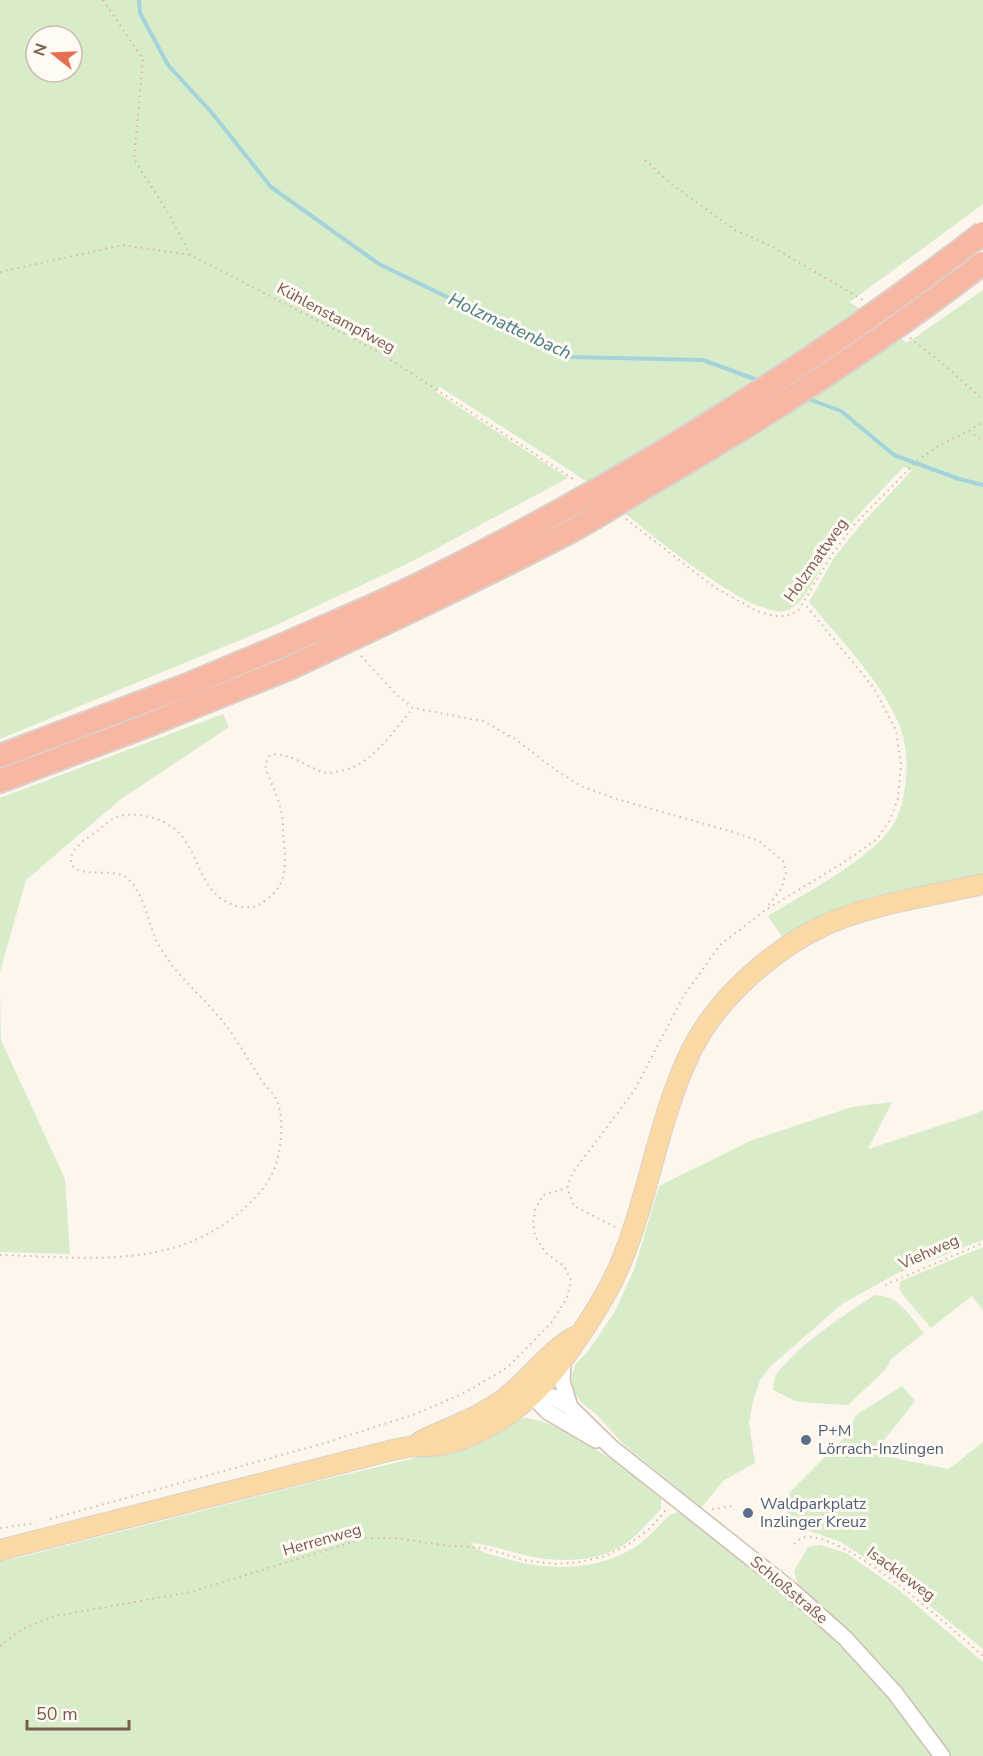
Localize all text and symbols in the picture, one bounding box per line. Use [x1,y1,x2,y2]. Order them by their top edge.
north arrow [24,24,84,84]
text: N [28,41,53,59]
street label: Kühlenstampfweg [273,277,399,359]
water label: Holzmattenbach [445,287,575,365]
street label: Holzmattweg [779,514,853,606]
street label: Viehweg [895,1229,962,1275]
place label: P+M Lörrach-Inzlingen [818,1420,944,1460]
marker: P+M Lörrach-Inzlingen [799,1433,813,1447]
place label: Waldparkplatz Inzlinger Kreuz [760,1493,866,1533]
marker: Waldparkplatz Inzlinger Kreuz [741,1506,755,1520]
street label: Herrenweg [280,1518,364,1562]
street label: Isackleweg [862,1542,940,1606]
street label: Schloßstraße [745,1551,833,1629]
scale bar [27,1693,129,1731]
text: 50 m [36,1702,78,1726]

